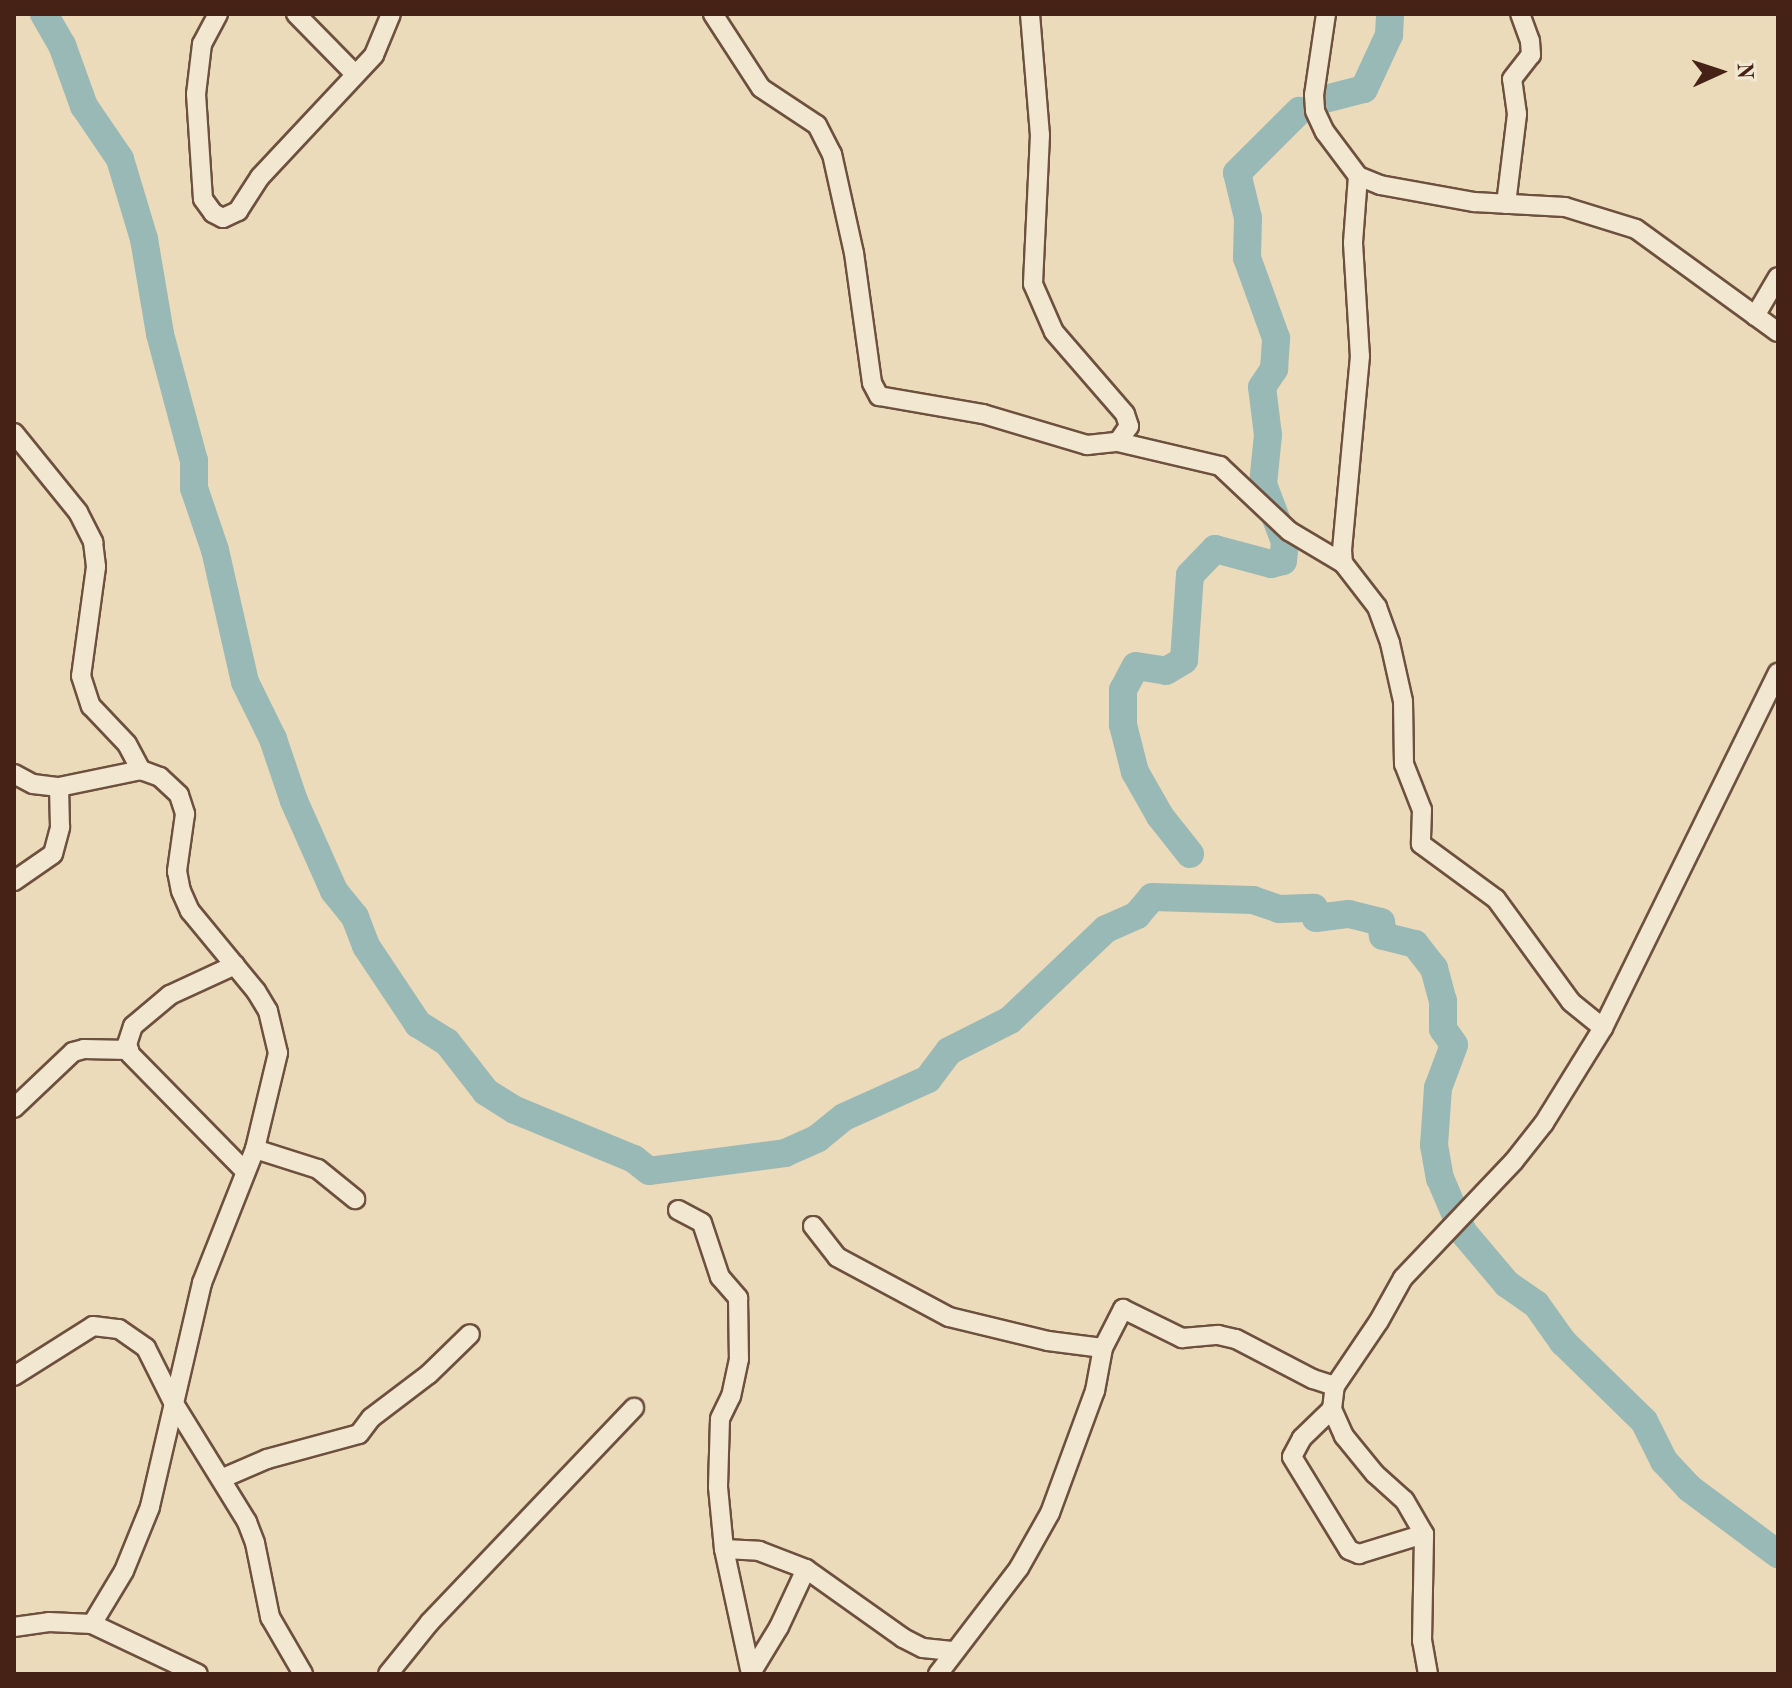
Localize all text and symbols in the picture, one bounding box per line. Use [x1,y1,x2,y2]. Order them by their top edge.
north arrow [1680,32,1760,112]
text: N [1733,62,1755,80]

